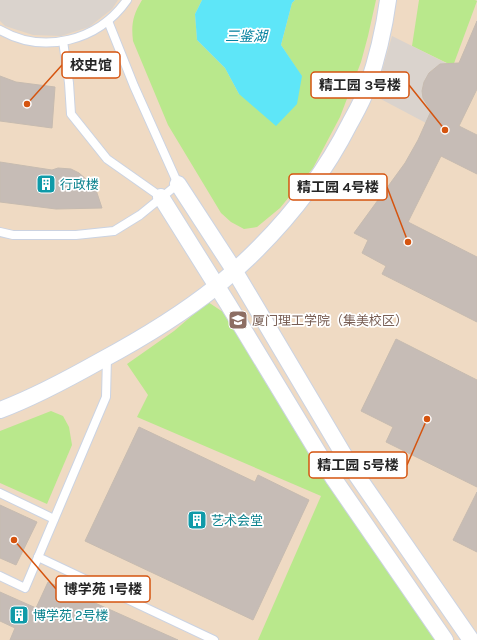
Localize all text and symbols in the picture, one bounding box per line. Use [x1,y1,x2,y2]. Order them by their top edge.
water label: 三鉴湖 [225,28,269,45]
callout: 校史馆 [62,52,120,78]
text: 校史馆 [70,57,112,74]
callout: 精工园 3号楼 [311,72,409,98]
text: 精工园 3号楼 [319,77,401,94]
building icon: 行政楼 [35,173,57,195]
callout: 精工园 4号楼 [289,174,387,200]
place label: 行政楼 [60,177,99,192]
text: 精工园 4号楼 [297,179,379,196]
school or university icon: 厦门理工学院（集美校区） [227,309,249,331]
place label: 厦门理工学院（集美校区） [252,313,408,328]
callout: 精工园 5号楼 [309,452,407,478]
text: 精工园 5号楼 [317,457,399,474]
building icon: 艺术会堂 [186,509,208,531]
place label: 艺术会堂 [211,513,263,528]
callout: 博学苑 1号楼 [56,576,150,602]
text: 博学苑 1号楼 [64,581,142,598]
building icon: 博学苑 2号楼 [8,604,30,626]
place label: 博学苑 2号楼 [33,608,109,623]

